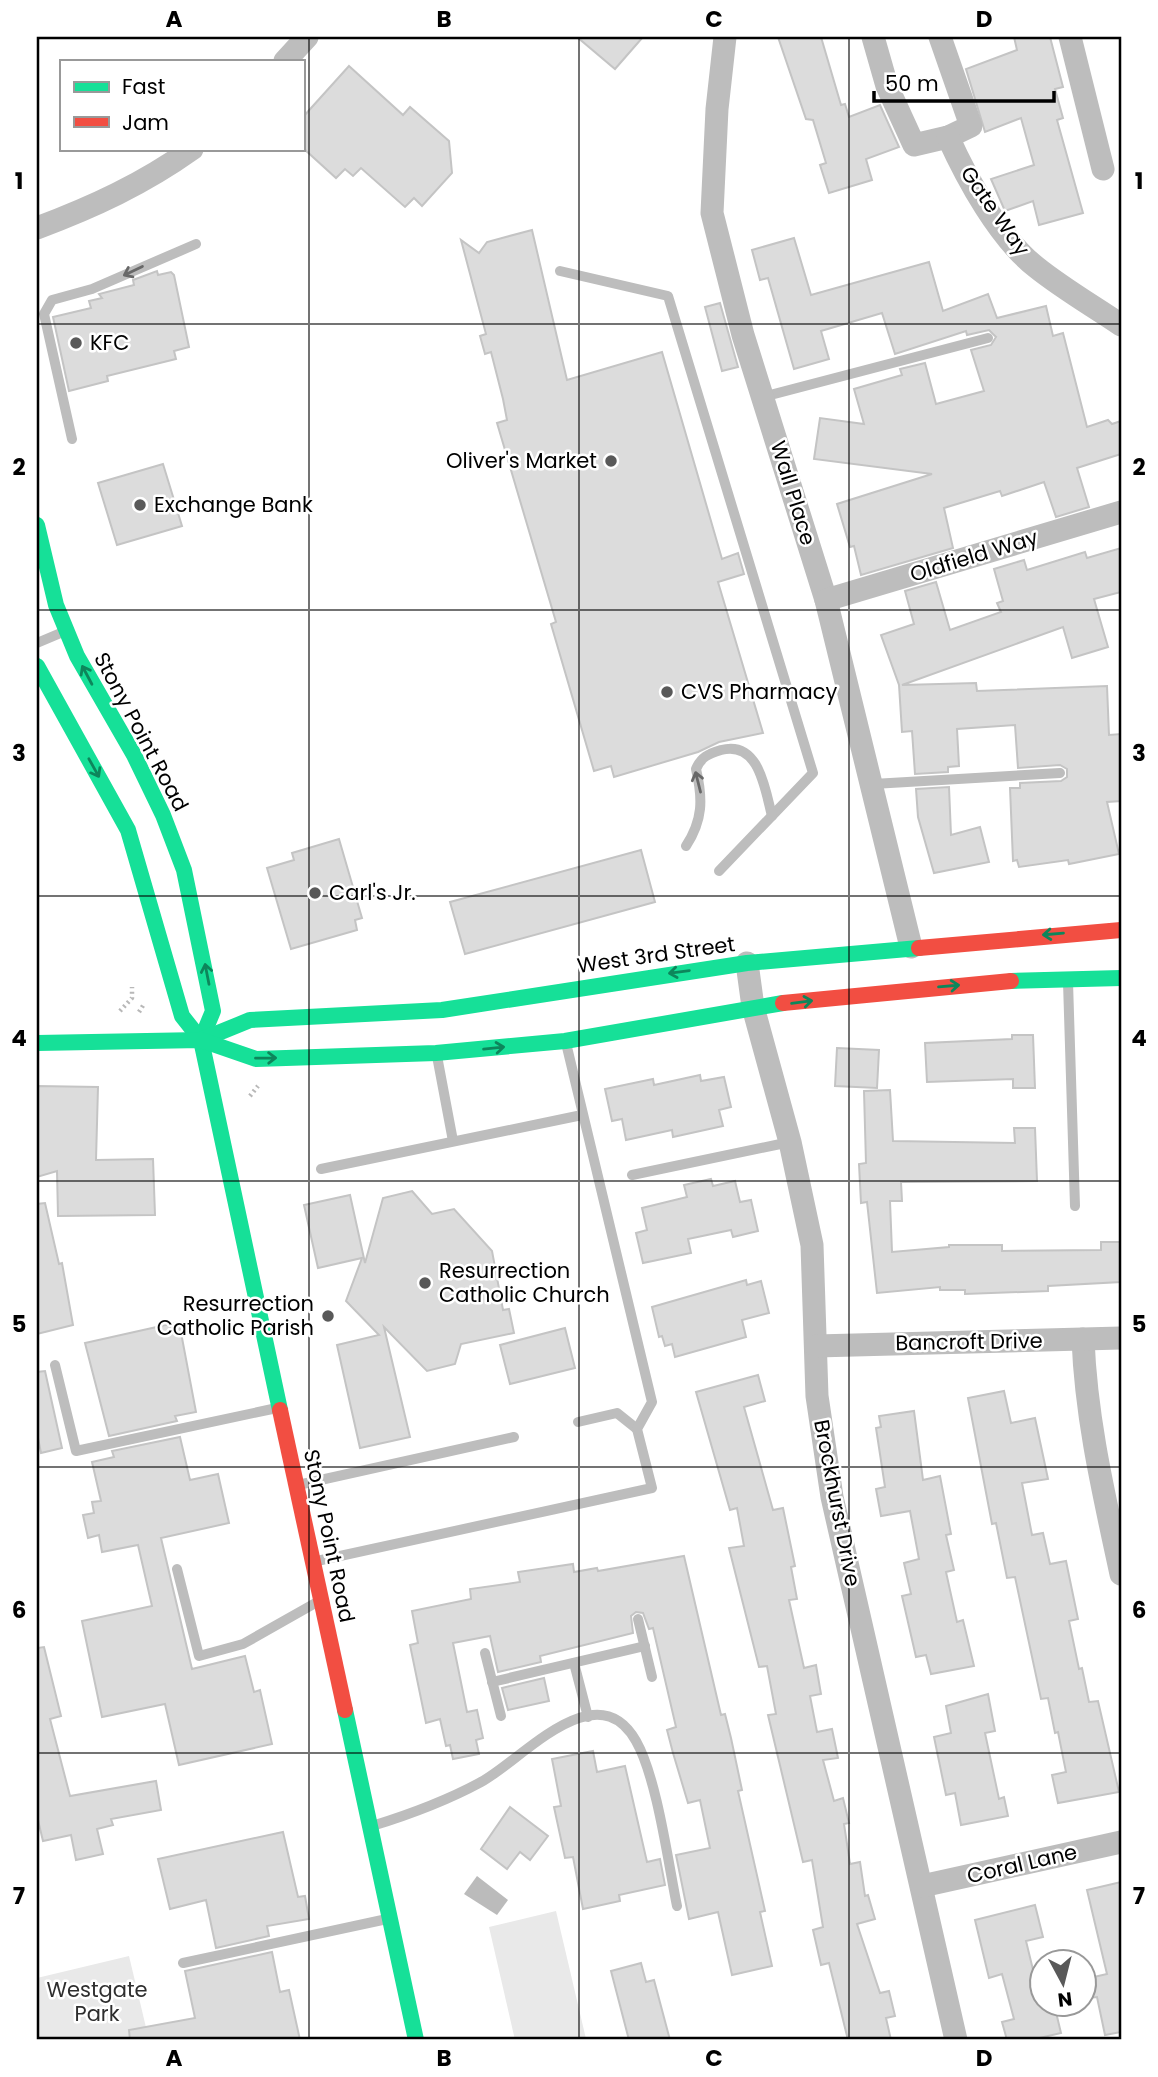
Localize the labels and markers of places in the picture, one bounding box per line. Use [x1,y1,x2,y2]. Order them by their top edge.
place label: KFC [90,328,129,357]
marker: KFC [68,335,84,351]
place label: Oliver's Market [446,446,597,475]
marker: Oliver's Market [603,453,619,469]
place label: Exchange Bank [154,490,313,519]
marker: Exchange Bank [132,497,148,513]
place label: CVS Pharmacy [681,677,838,706]
marker: CVS Pharmacy [659,684,675,700]
place label: Carl's Jr. [329,878,416,907]
marker: Carl's Jr. [307,885,323,901]
place label: Resurrection Catholic Church [439,1256,610,1309]
marker: Resurrection Catholic Church [417,1275,433,1291]
place label: Resurrection Catholic Parish [157,1289,314,1342]
marker: Resurrection Catholic Parish [320,1308,336,1324]

